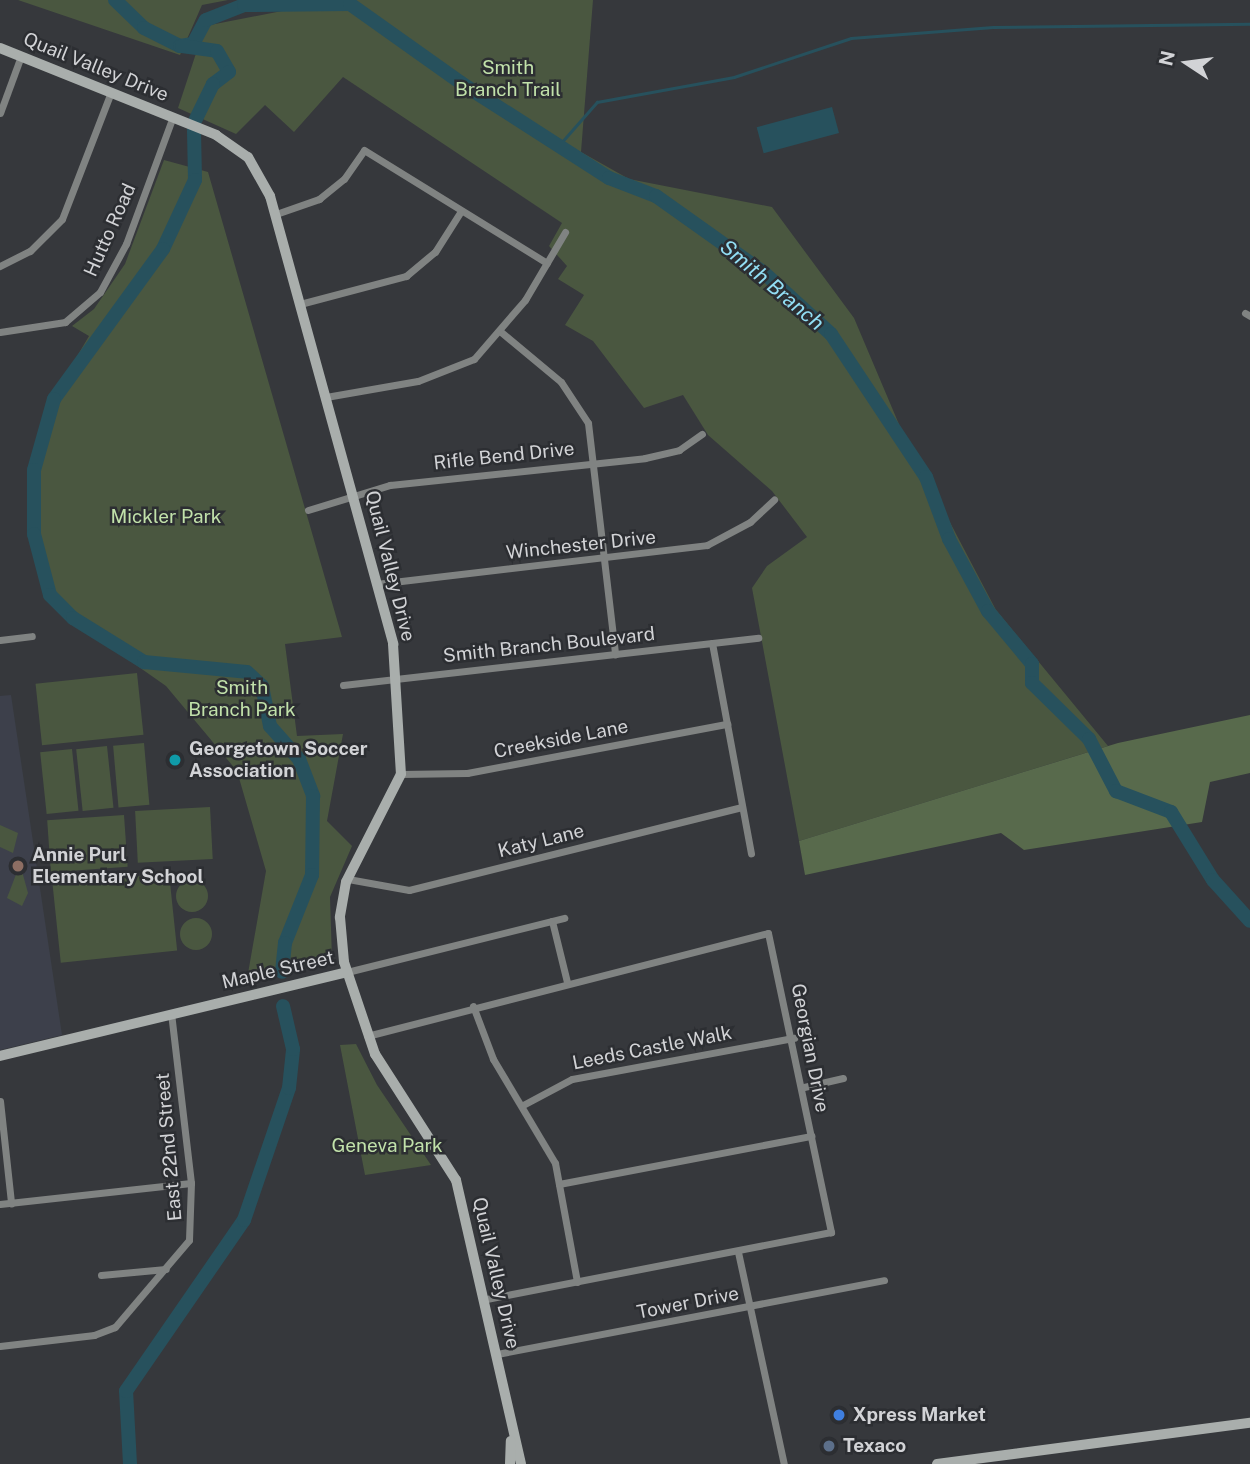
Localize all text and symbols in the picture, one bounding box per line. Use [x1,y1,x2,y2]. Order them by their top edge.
street label: Quail Valley Drive [20,27,172,107]
north arrow [1152,28,1222,98]
text: N [1154,49,1179,68]
park label: Smith Branch Trail [455,57,561,101]
street label: Hutto Road [79,180,141,280]
water label: Smith Branch [715,234,829,336]
street label: Rifle Bend Drive [432,437,576,475]
street label: Quail Valley Drive [360,488,420,644]
park label: Mickler Park [110,506,222,528]
street label: Winchester Drive [505,526,657,564]
street label: Smith Branch Boulevard [442,623,656,667]
park label: Smith Branch Park [188,677,296,721]
street label: Creekside Lane [492,715,630,763]
place label: Georgetown Soccer Association [189,738,368,782]
marker: Georgetown Soccer Association [167,752,183,768]
street label: Katy Lane [496,819,586,863]
place label: Annie Purl Elementary School [32,844,204,888]
marker: Annie Purl Elementary School [10,858,26,874]
street label: Maple Street [220,946,336,994]
street label: Georgian Drive [786,982,834,1114]
street label: Leeds Castle Walk [570,1021,734,1075]
street label: East 22nd Street [151,1072,187,1222]
park label: Geneva Park [331,1135,443,1157]
street label: Quail Valley Drive [467,1195,525,1351]
street label: Tower Drive [635,1282,741,1324]
place label: Xpress Market [853,1404,986,1426]
marker: Xpress Market [831,1407,847,1423]
place label: Texaco [843,1435,906,1457]
marker: Texaco [821,1438,837,1454]

